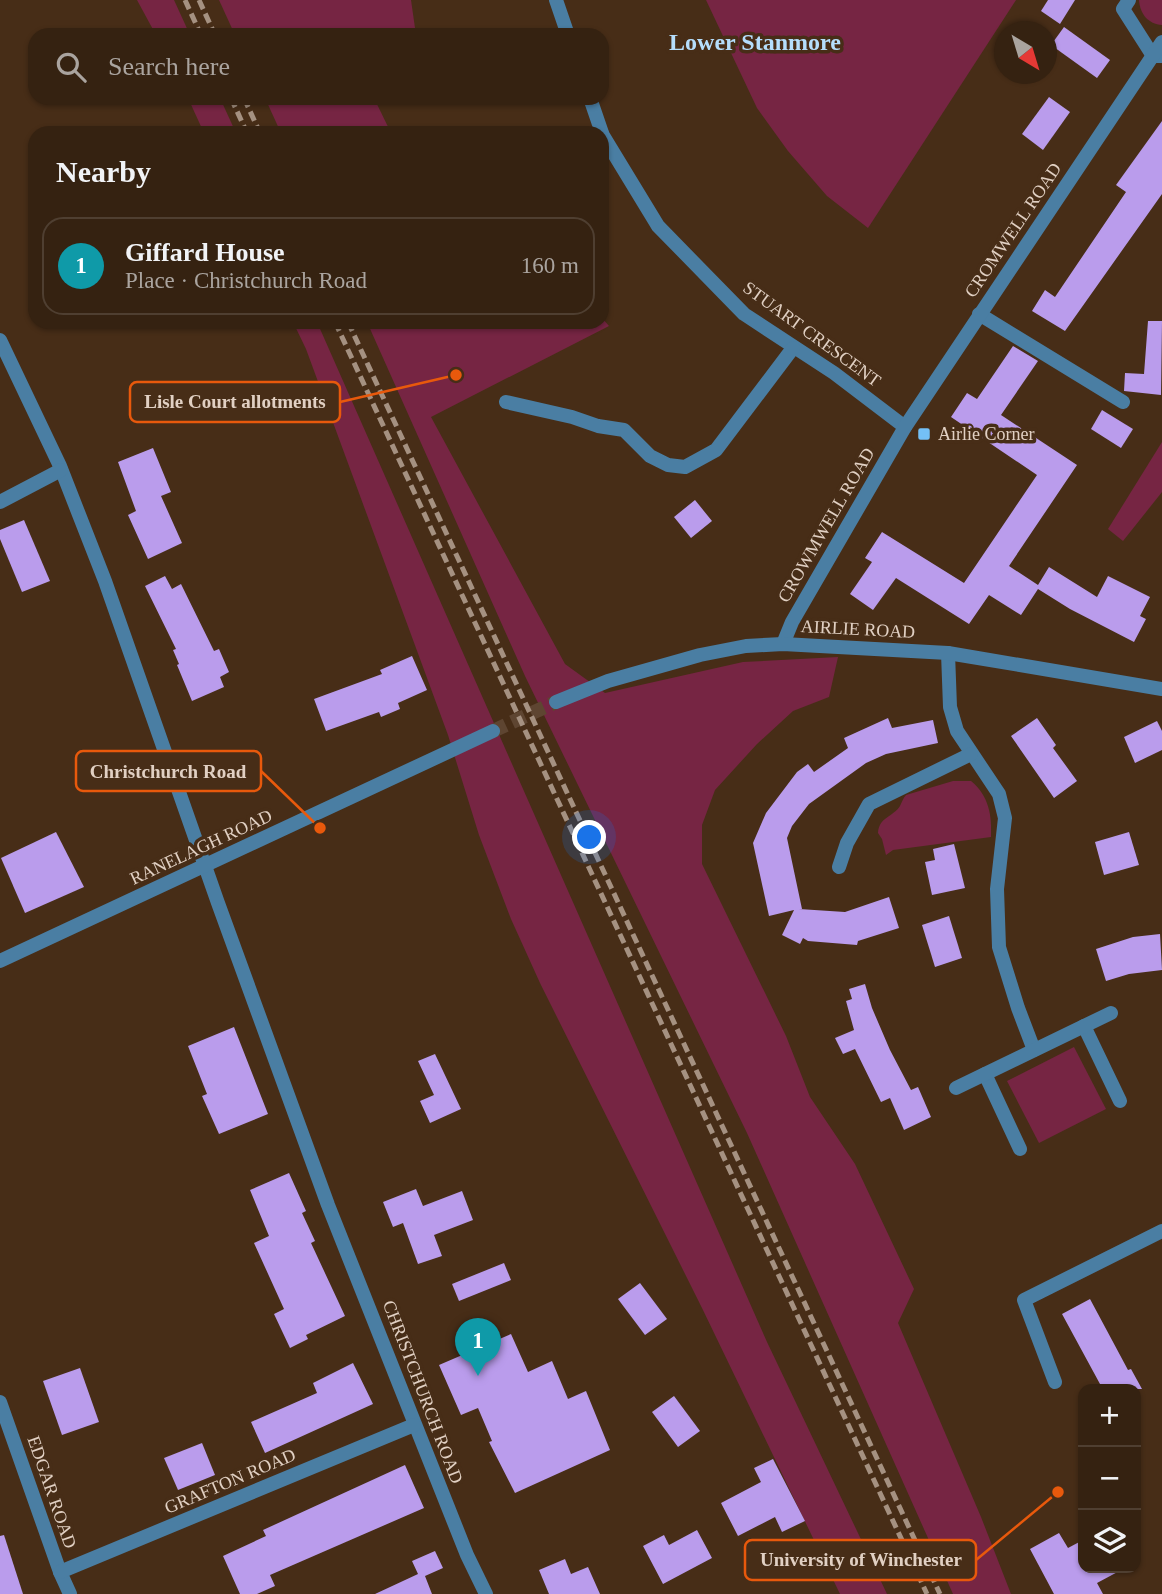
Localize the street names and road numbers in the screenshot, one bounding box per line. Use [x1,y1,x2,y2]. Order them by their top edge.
street label: CROMWELL ROAD [961,159,1065,301]
street label: STUART CRESCENT [739,277,885,391]
street label: CROWMWELL ROAD [774,444,878,606]
street label: AIRLIE ROAD [800,616,916,642]
street label: RANELAGH ROAD [127,805,275,889]
street label: CHRISTCHURCH ROAD [379,1298,467,1486]
street label: EDGAR ROAD [23,1433,81,1551]
street label: GRAFTON ROAD [162,1444,298,1518]

